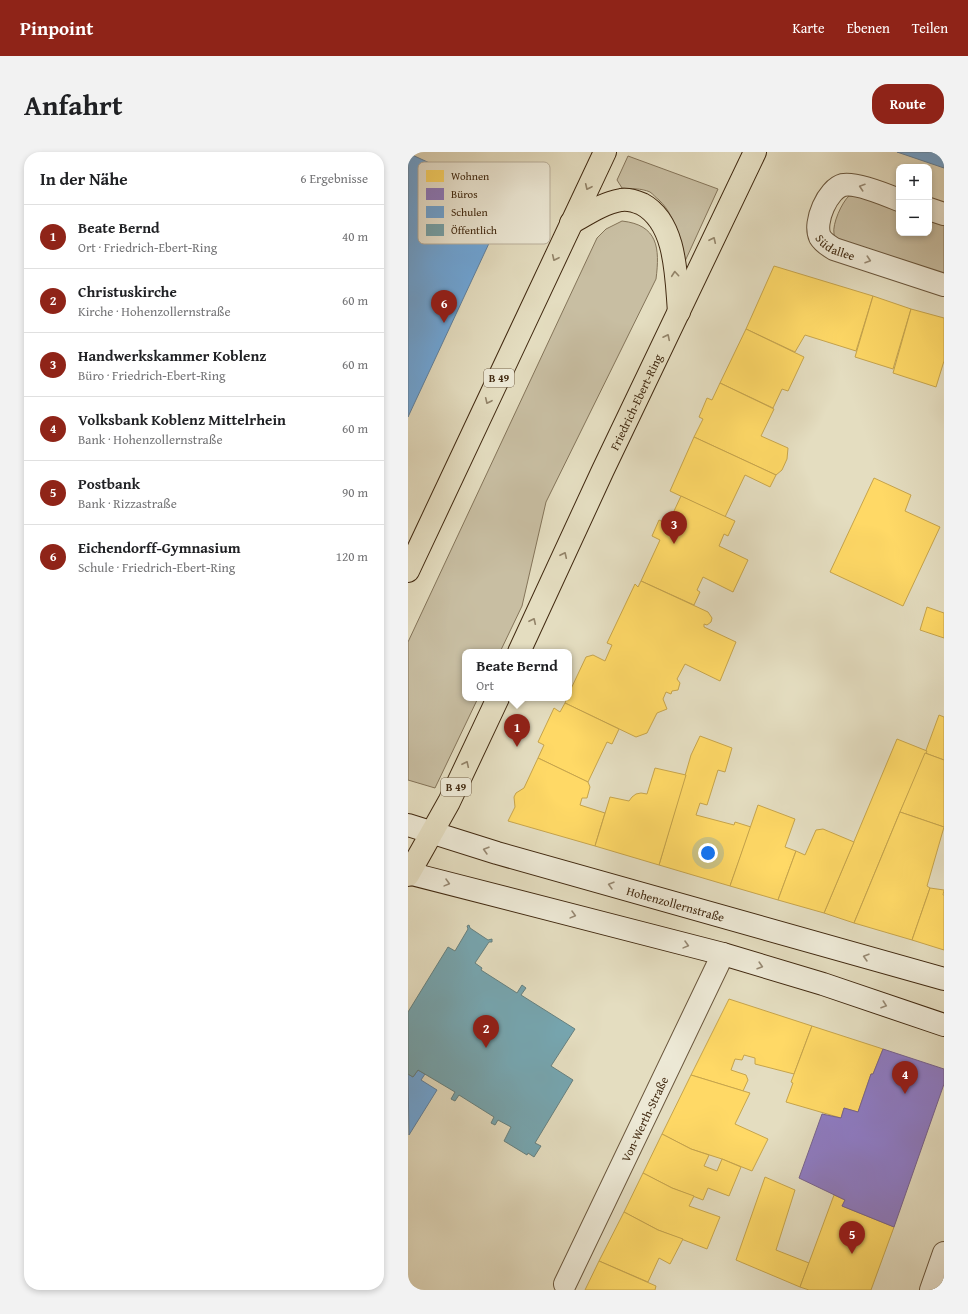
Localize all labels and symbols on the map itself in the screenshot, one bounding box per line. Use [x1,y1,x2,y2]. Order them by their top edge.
legend [418,162,550,244]
text: Wohnen [451,168,490,184]
one-way arrow [585,183,593,191]
one-way arrow [859,184,866,192]
text: Büros [451,186,478,202]
text: Schulen [451,204,488,220]
text: Öffentlich [451,222,498,238]
street label: Südallee [812,231,858,264]
one-way arrow [708,236,716,244]
one-way arrow [552,254,560,262]
one-way arrow [864,255,871,264]
one-way arrow [671,271,680,277]
pin: 6 [431,290,457,323]
one-way arrow [662,333,670,341]
street label: Friedrich-Ebert-Ring [605,351,666,453]
road number: B 49 [484,369,514,387]
one-way arrow [485,397,493,405]
pin: 3 [661,511,687,544]
one-way arrow [559,552,567,560]
one-way arrow [528,618,536,626]
pin: 1 [504,714,530,747]
one-way arrow [462,761,470,768]
road number: B 49 [441,778,471,796]
your location [698,843,718,863]
one-way arrow [483,846,490,855]
one-way arrow [443,878,450,887]
one-way arrow [608,881,615,890]
street label: Hohenzollernstraße [625,882,727,925]
one-way arrow [570,911,576,919]
one-way arrow [682,940,689,949]
one-way arrow [863,953,870,962]
one-way arrow [757,961,764,970]
one-way arrow [880,1000,887,1009]
pin: 2 [473,1015,499,1048]
pin: 4 [892,1061,918,1094]
street label: Von-Werth-Straße [616,1073,672,1165]
pin: 5 [839,1221,865,1254]

